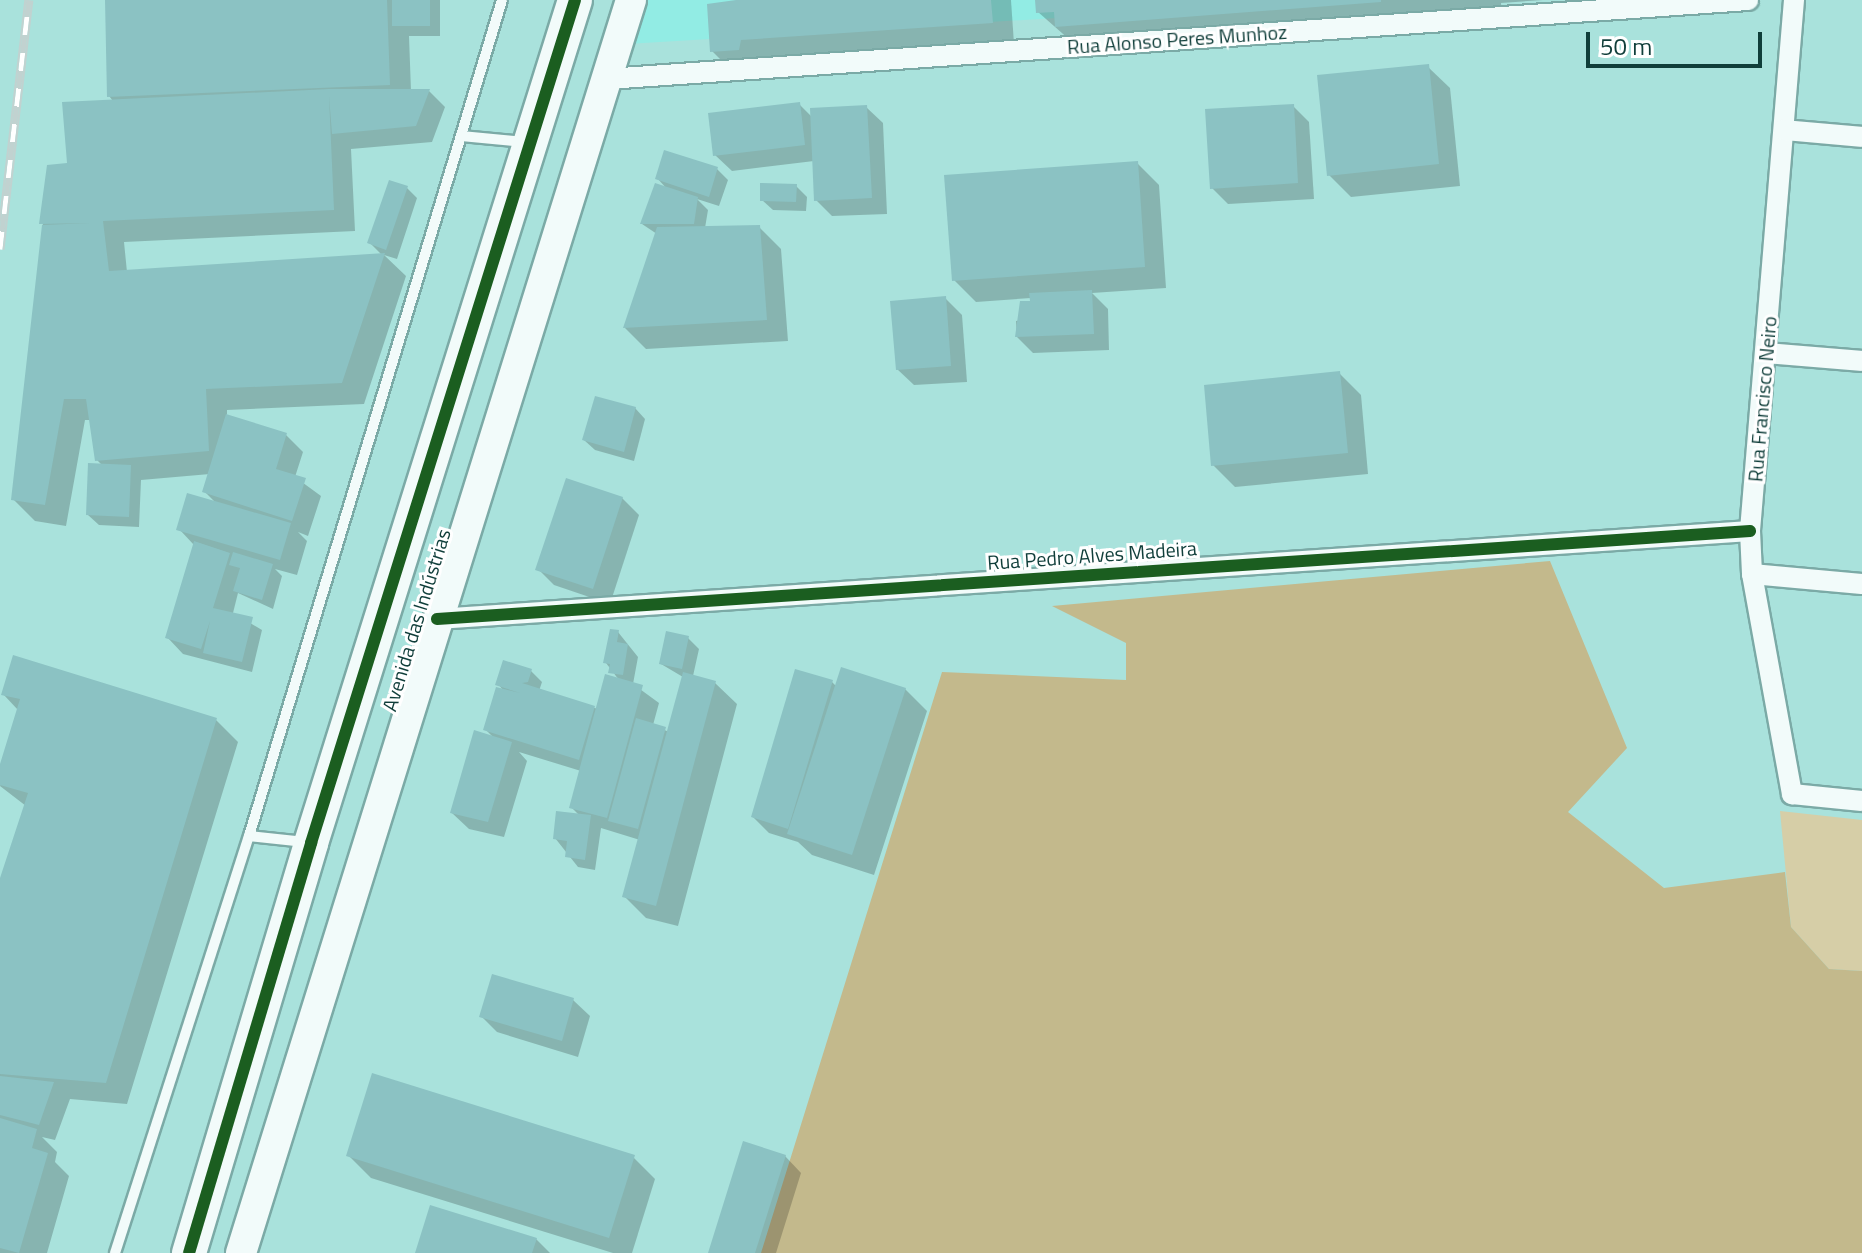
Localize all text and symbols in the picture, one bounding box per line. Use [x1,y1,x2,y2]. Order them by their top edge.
scale bar [1590,16,1766,66]
street label: Rua Alonso Peres Munhoz [1066,19,1288,59]
text: 50 m [1600,28,1652,64]
street label: Rua Francisco Neiro [1743,315,1781,483]
street label: Avenida das Indústrias [377,526,455,714]
street label: Rua Pedro Alves Madeira [986,536,1198,574]

